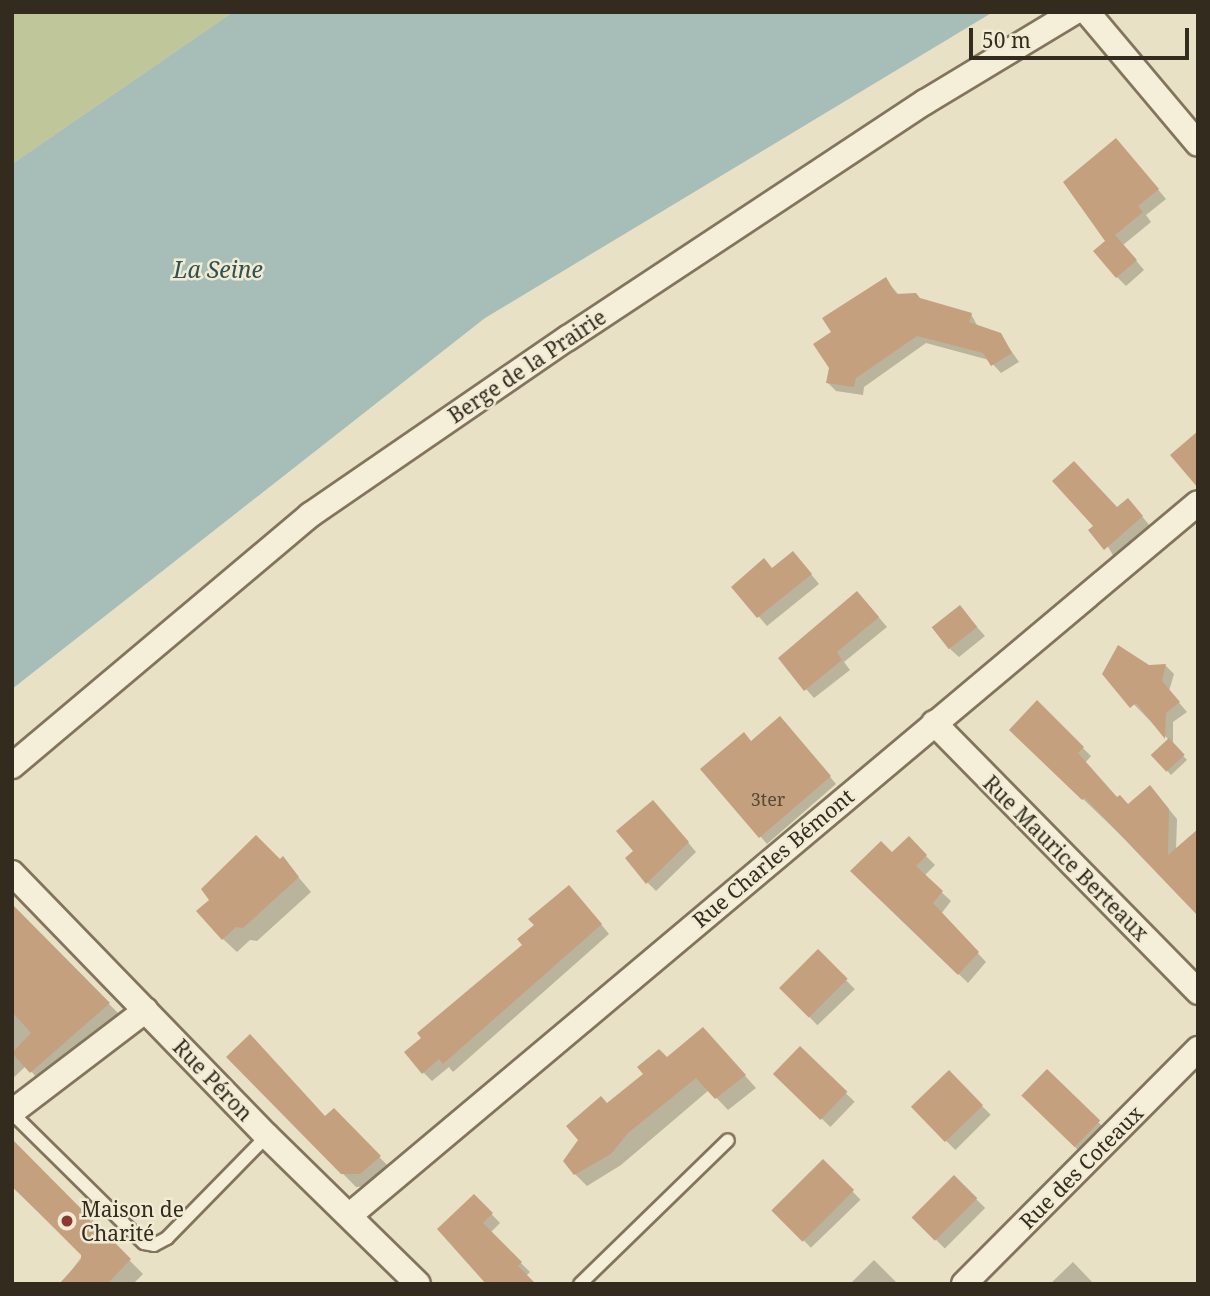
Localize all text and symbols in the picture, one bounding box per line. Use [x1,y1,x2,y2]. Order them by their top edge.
scale bar [972,14,1192,58]
text: 50 m [982,26,1031,54]
water label: La Seine [173,255,263,283]
street label: Berge de la Prairie [443,304,611,428]
street label: Rue Maurice Berteaux [978,770,1154,946]
street label: Rue Charles Bémont [687,783,859,933]
house number: 3ter [751,788,785,810]
street label: Rue Péron [168,1034,258,1126]
street label: Rue des Coteaux [1014,1100,1148,1234]
place label: Maison de Charité [81,1196,184,1246]
marker: Maison de Charité [59,1213,75,1229]

